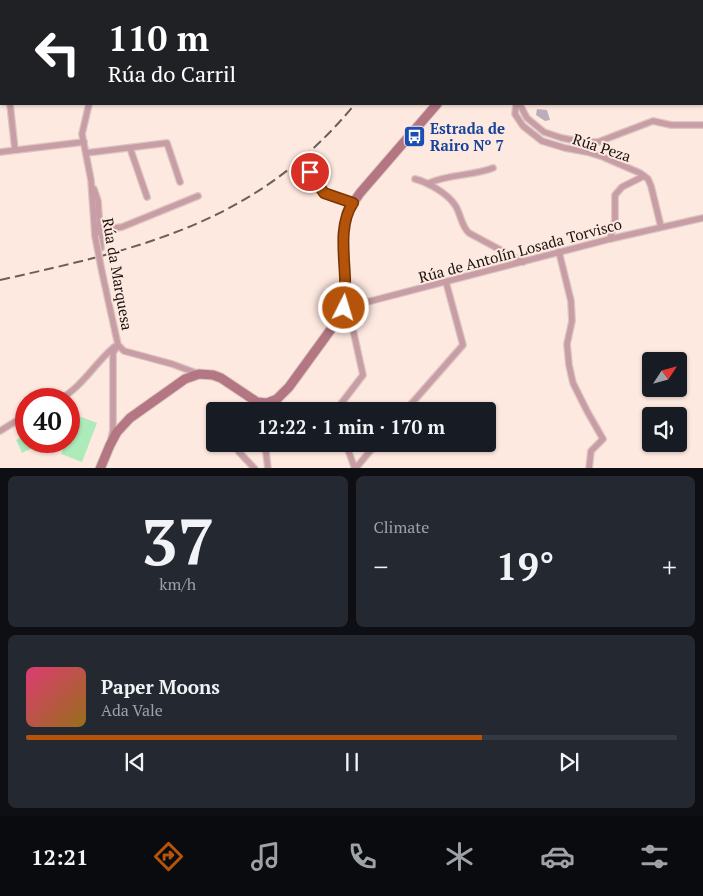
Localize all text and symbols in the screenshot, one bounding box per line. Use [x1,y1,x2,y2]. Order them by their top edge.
text: 110 m [108,15,209,61]
icon: left [25,20,90,85]
text: Rúa do Carril [108,59,236,88]
place label: Estrada de Rairo Nº 7 [430,118,505,155]
bus stop icon: Estrada de Rairo Nº 7 [402,125,426,149]
street label: Rúa Peza [570,128,634,166]
pin [289,151,331,193]
icon: arrive [296,158,324,186]
street label: Rúa de Antolín Losada Torvisco [416,213,624,287]
street label: Rúa da Marquesa [98,216,138,332]
position arrow [317,281,369,333]
north arrow [642,352,688,398]
map controls [642,352,687,452]
speed limit sign: 40 [15,388,80,453]
button: sound [642,407,687,452]
text: 12:22 · 1 min · 170 m [257,414,445,439]
text: 37 [141,497,214,584]
text: Climate [374,516,429,538]
text: 19° [496,541,555,591]
text: − [374,548,388,585]
text: + [662,548,677,585]
text: km/h [159,573,196,595]
text: Paper Moons [101,674,220,699]
text: Ada Vale [101,699,163,721]
icon: previous [121,748,149,776]
icon: pause [338,748,366,776]
icon: next [555,748,583,776]
icon: directions [151,839,186,874]
icon: music [248,839,283,874]
icon: phone [345,839,380,874]
icon: climate [442,839,477,874]
icon: car [540,839,575,874]
icon: filters [637,839,672,874]
text: 12:21 [31,842,88,871]

